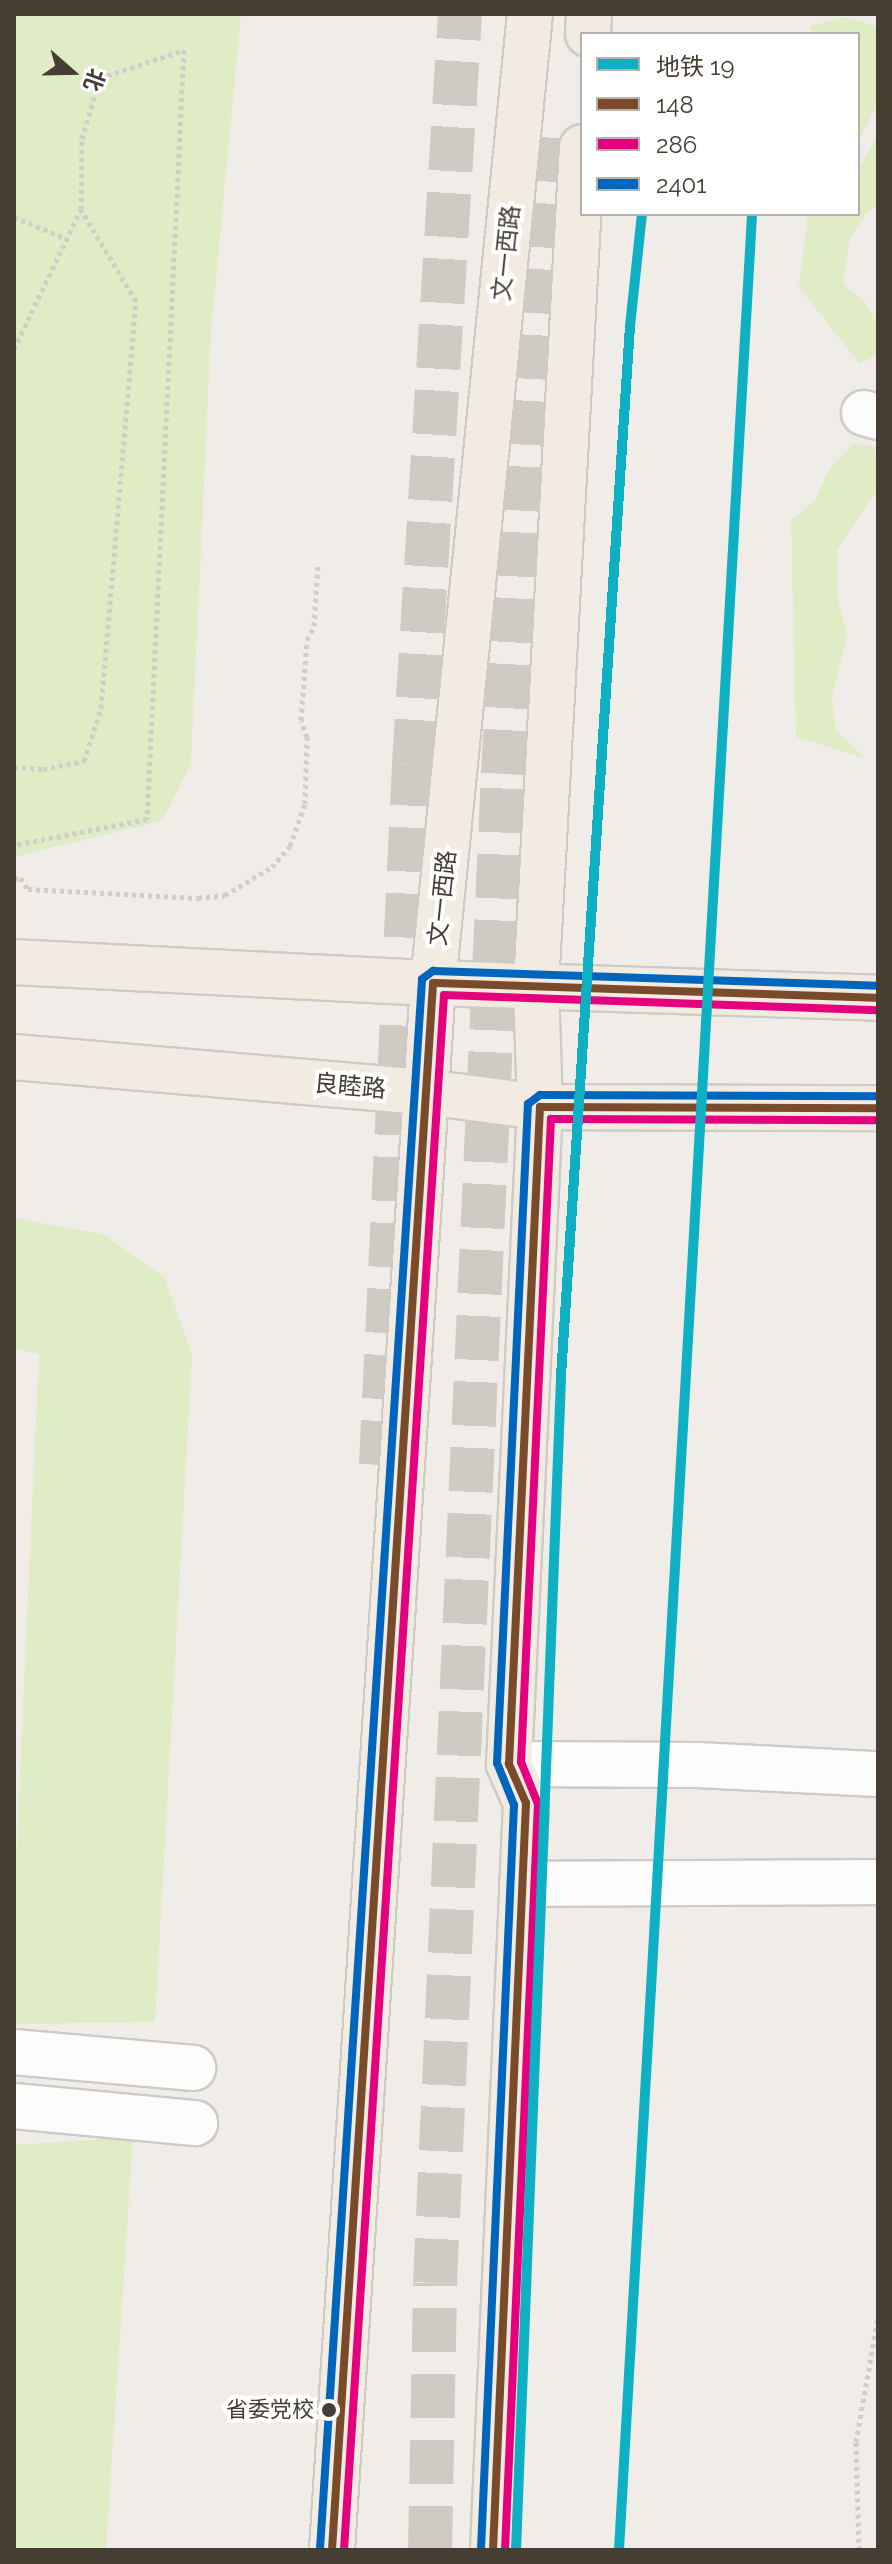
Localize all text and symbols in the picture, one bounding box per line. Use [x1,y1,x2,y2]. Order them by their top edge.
north arrow [32,32,112,112]
legend [580,32,860,216]
text: 地铁 19 [656,52,734,81]
text: 北 [79,65,111,95]
text: 148 [656,90,694,119]
text: 286 [656,130,697,159]
text: 2401 [656,170,707,199]
street label: 文一西路 [487,204,525,302]
street label: 文一西路 [423,849,461,947]
street label: 良睦路 [313,1069,387,1103]
place label: 省委党校 [226,2397,314,2423]
marker: 省委党校 [321,2402,337,2418]

